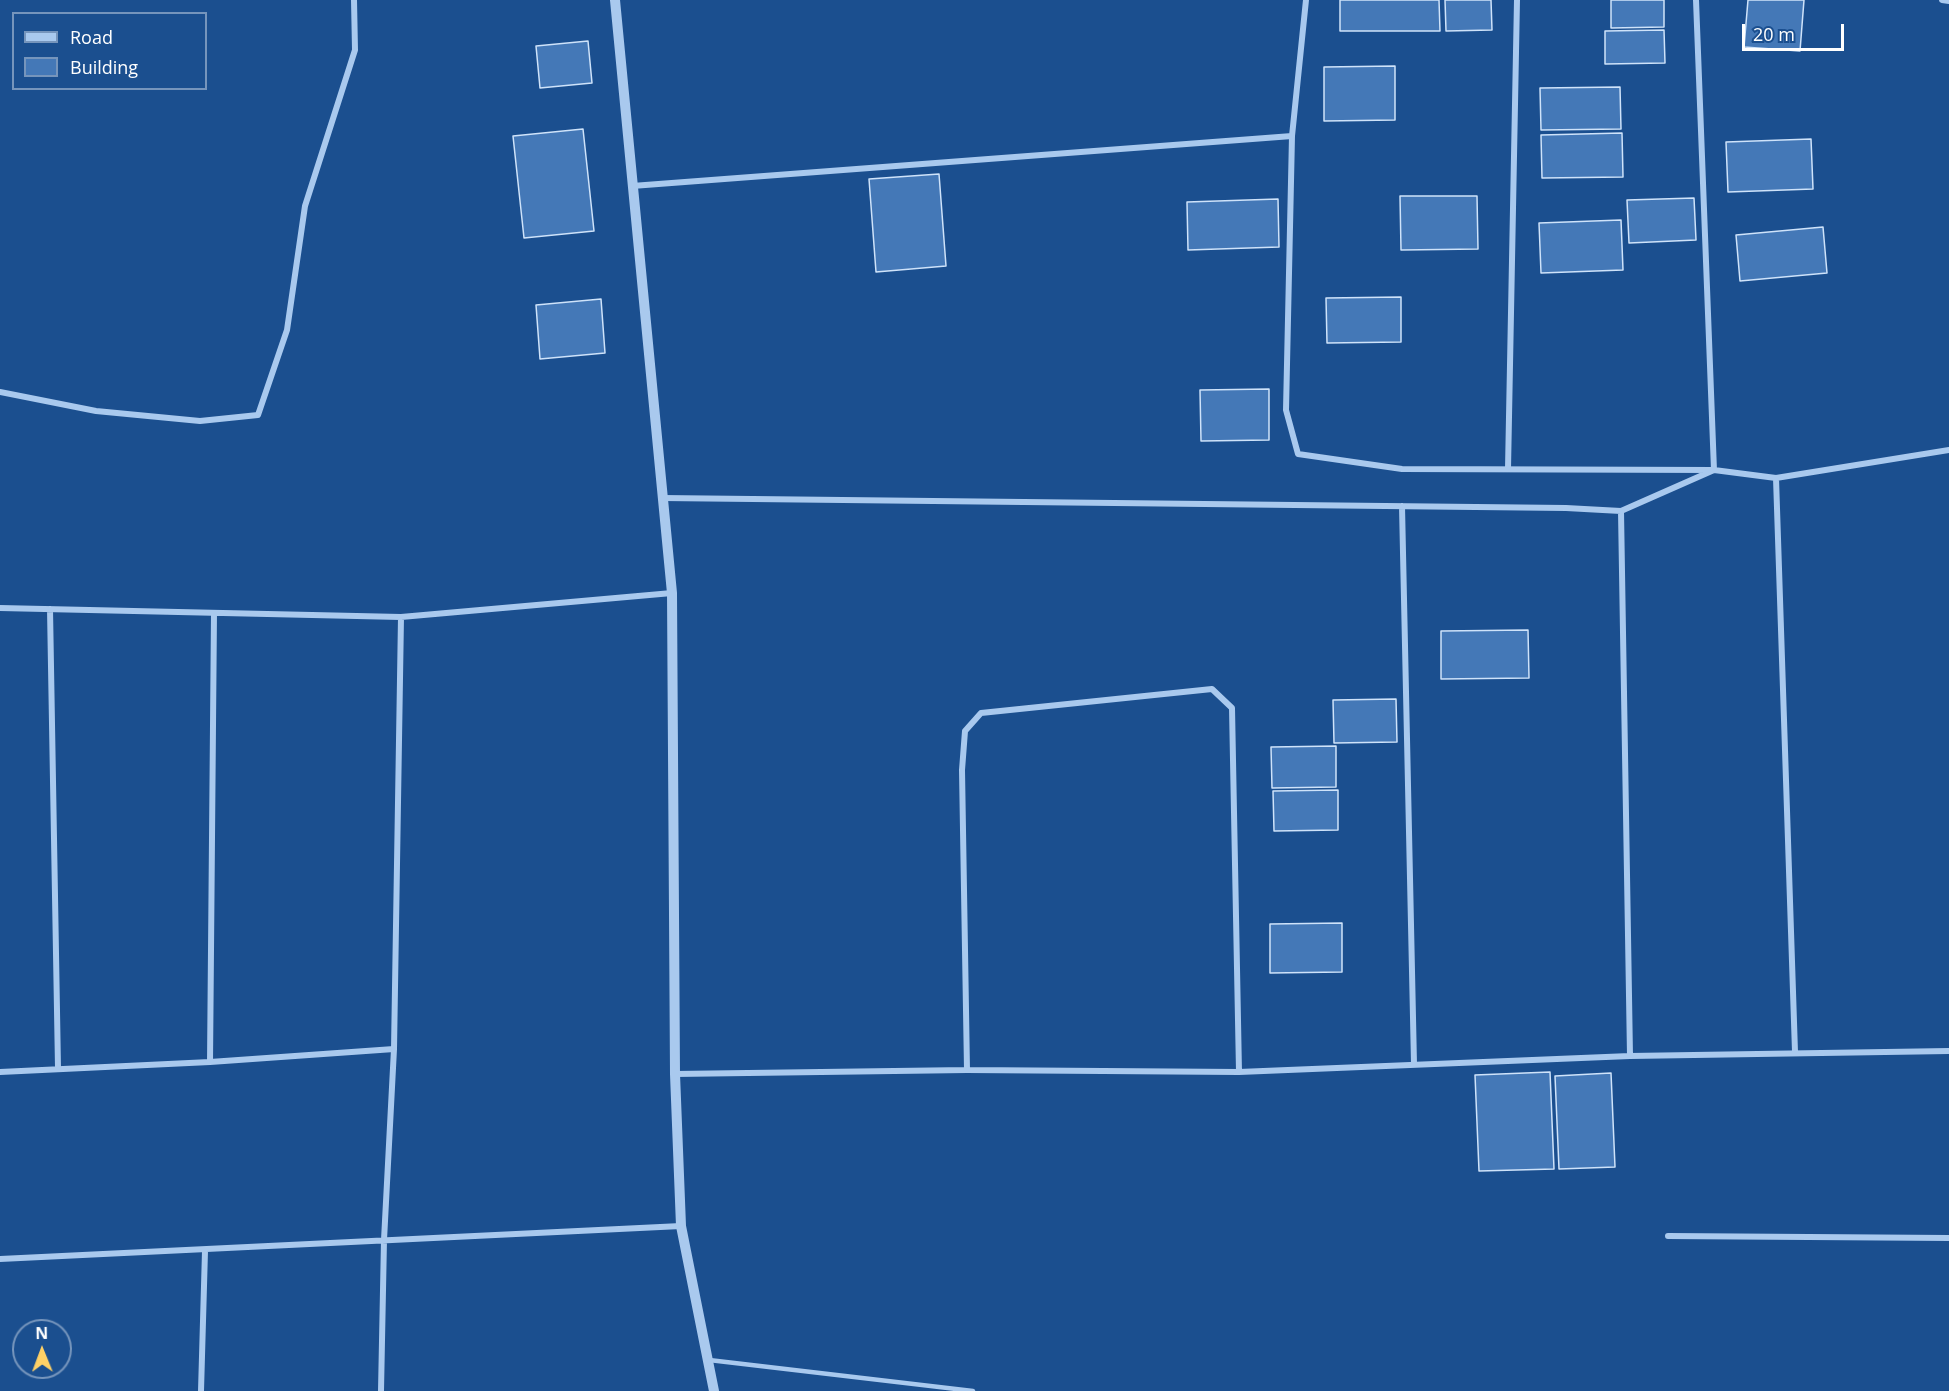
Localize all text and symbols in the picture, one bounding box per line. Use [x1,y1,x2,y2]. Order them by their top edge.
legend [12,12,207,90]
scale bar [1745,12,1847,50]
text: 20 m [1753,22,1795,46]
text: Road [70,25,113,49]
text: Building [70,55,138,79]
north arrow [12,1319,72,1379]
text: N [35,1322,48,1344]

